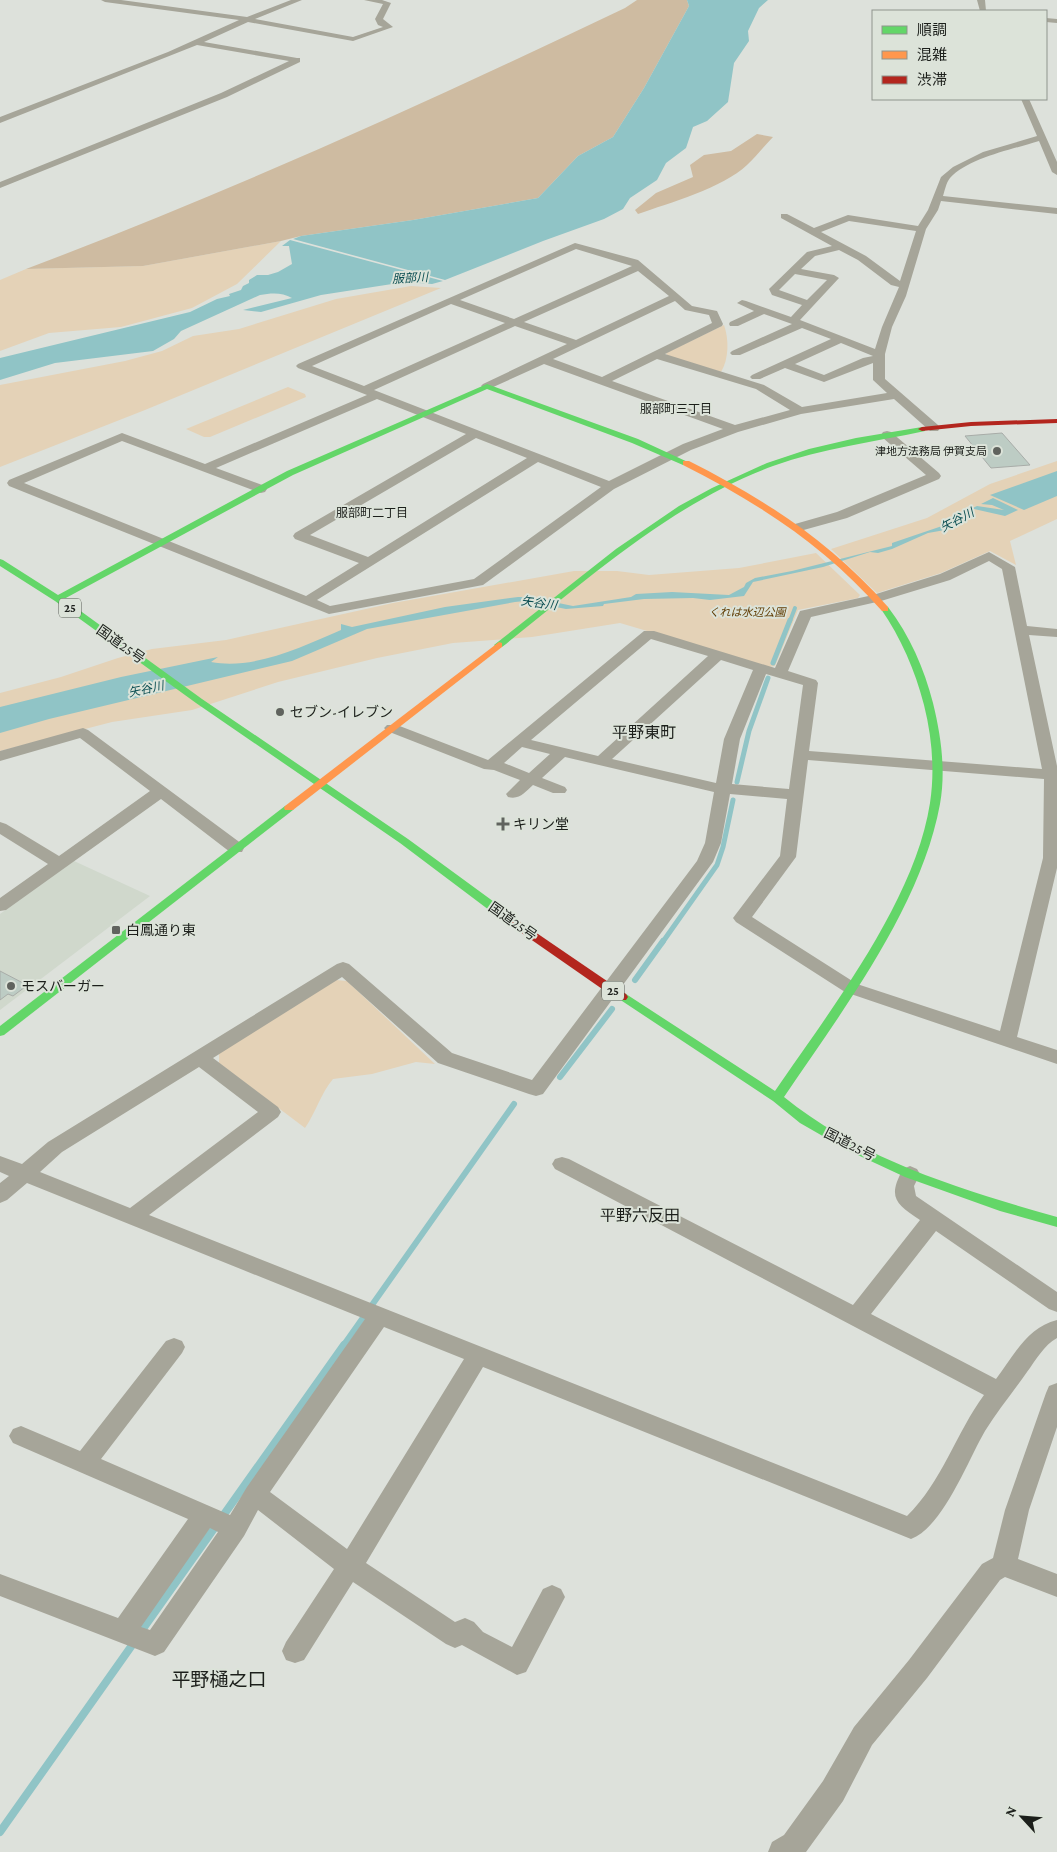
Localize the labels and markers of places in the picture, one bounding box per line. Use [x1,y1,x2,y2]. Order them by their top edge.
place label: 津地方法務局 伊賀支局 [875,445,987,457]
marker: 津地方法務局 伊賀支局 [991,445,1003,457]
place label: セブン-イレブン [290,704,393,720]
marker: セブン-イレブン [274,706,286,718]
place label: キリン堂 [513,816,569,832]
marker: キリン堂 [497,818,509,830]
place label: 白鳳通り東 [126,922,196,938]
marker: 白鳳通り東 [110,924,122,936]
place label: モスバーガー [21,978,105,994]
marker: モスバーガー [5,980,17,992]

